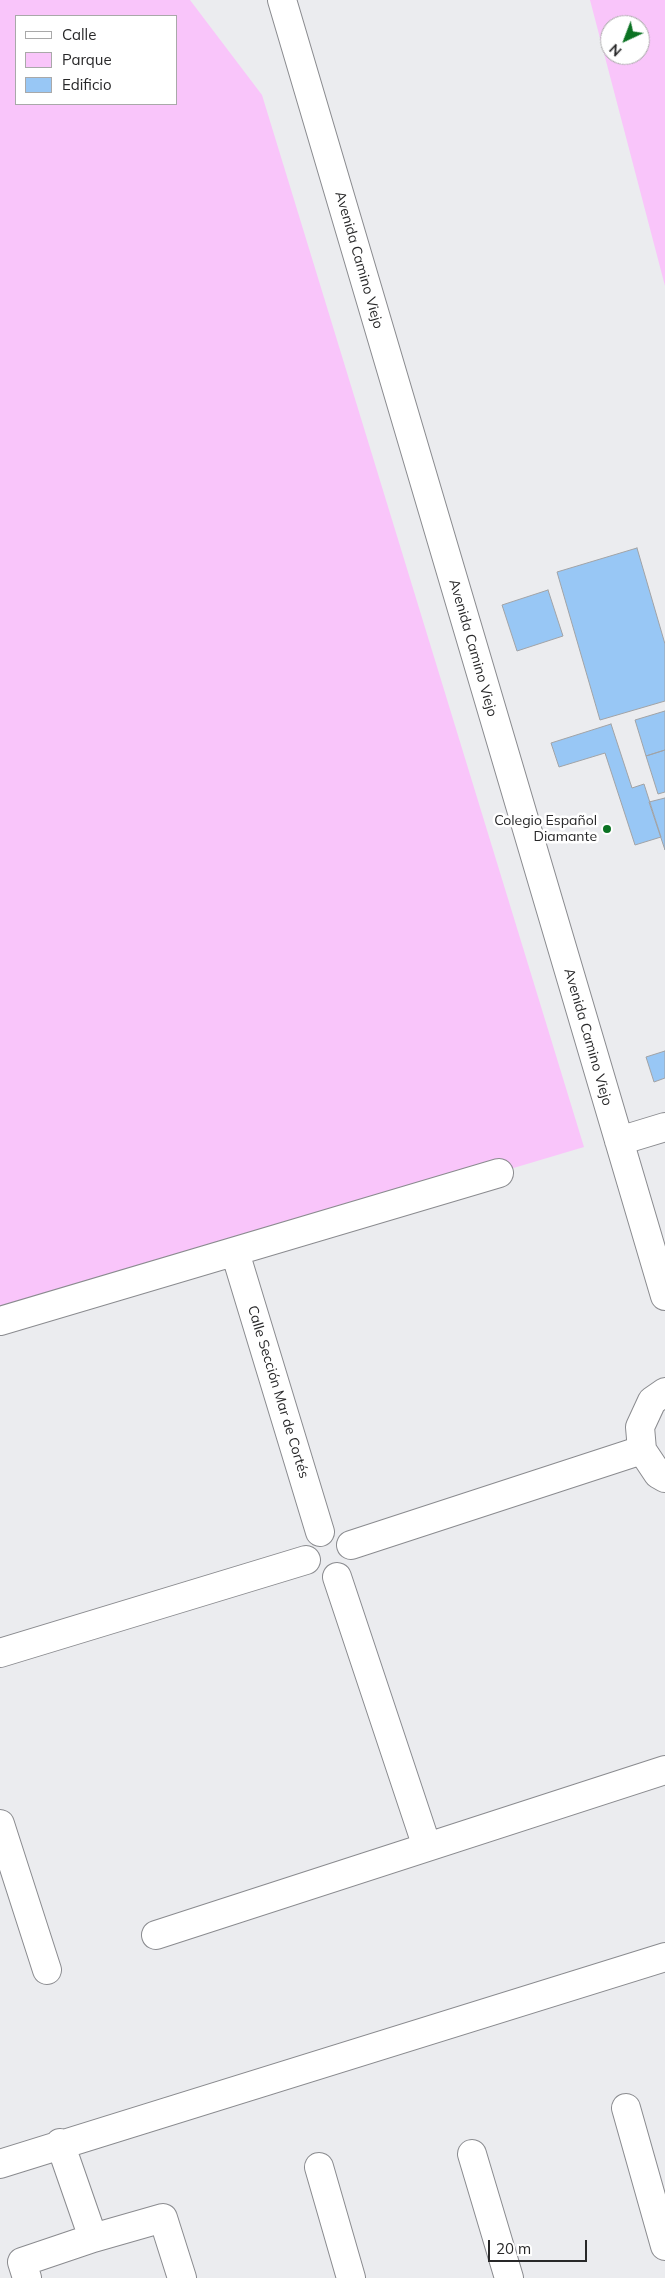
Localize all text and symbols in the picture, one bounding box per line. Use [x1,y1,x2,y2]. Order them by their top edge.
legend [15,15,178,105]
north arrow [600,15,650,65]
text: Calle [62,25,96,44]
text: N [605,40,625,60]
text: Parque [62,50,112,69]
text: Edificio [62,75,112,94]
street label: Avenida Camino Viejo [331,189,387,331]
street label: Avenida Camino Viejo [445,577,501,719]
place label: Colegio Español Diamante [494,813,597,846]
marker: Colegio Español Diamante [601,823,613,835]
street label: Avenida Camino Viejo [560,966,616,1108]
street label: Calle Sección Mar de Cortés [244,1304,312,1480]
scale bar [490,2230,589,2262]
text: 20 m [496,2239,531,2258]

